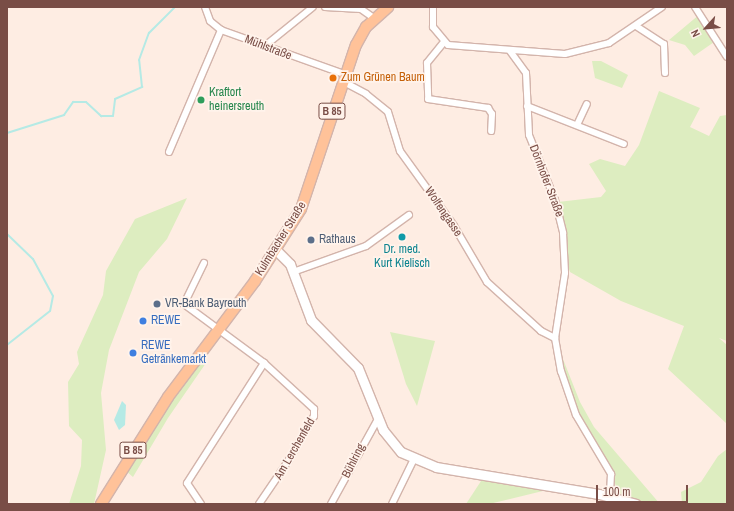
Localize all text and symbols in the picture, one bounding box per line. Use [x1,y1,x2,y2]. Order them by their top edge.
north arrow [686,8,726,48]
text: N [688,27,703,40]
street label: Mühlstraße [242,32,294,64]
place label: Zum Grünen Baum [341,71,425,85]
marker: Zum Grünen Baum [328,73,338,83]
place label: Kraftort heinersreuth [209,86,264,114]
marker: Kraftort heinersreuth [196,95,206,105]
road number: B 85 [318,102,346,120]
street label: Dörnhofer Straße [526,143,566,219]
street label: Wolfengasse [421,184,465,240]
street label: Kulmbacher Straße [252,199,310,279]
marker: Dr. med. Kurt Kielisch [397,232,407,242]
place label: Rathaus [319,233,356,247]
marker: Rathaus [306,235,316,245]
place label: Dr. med. Kurt Kielisch [374,243,430,271]
place label: VR-Bank Bayreuth [165,297,246,311]
marker: VR-Bank Bayreuth [152,299,162,309]
place label: REWE [151,314,181,328]
marker: REWE [138,316,148,326]
place label: REWE Getränkemarkt [141,339,206,367]
marker: REWE Getränkemarkt [128,348,138,358]
street label: Am Lerchenfeld [272,416,318,482]
road number: B 85 [119,441,147,459]
street label: Bühlring [339,441,369,481]
scale bar [598,477,690,503]
text: 100 m [603,484,630,500]

